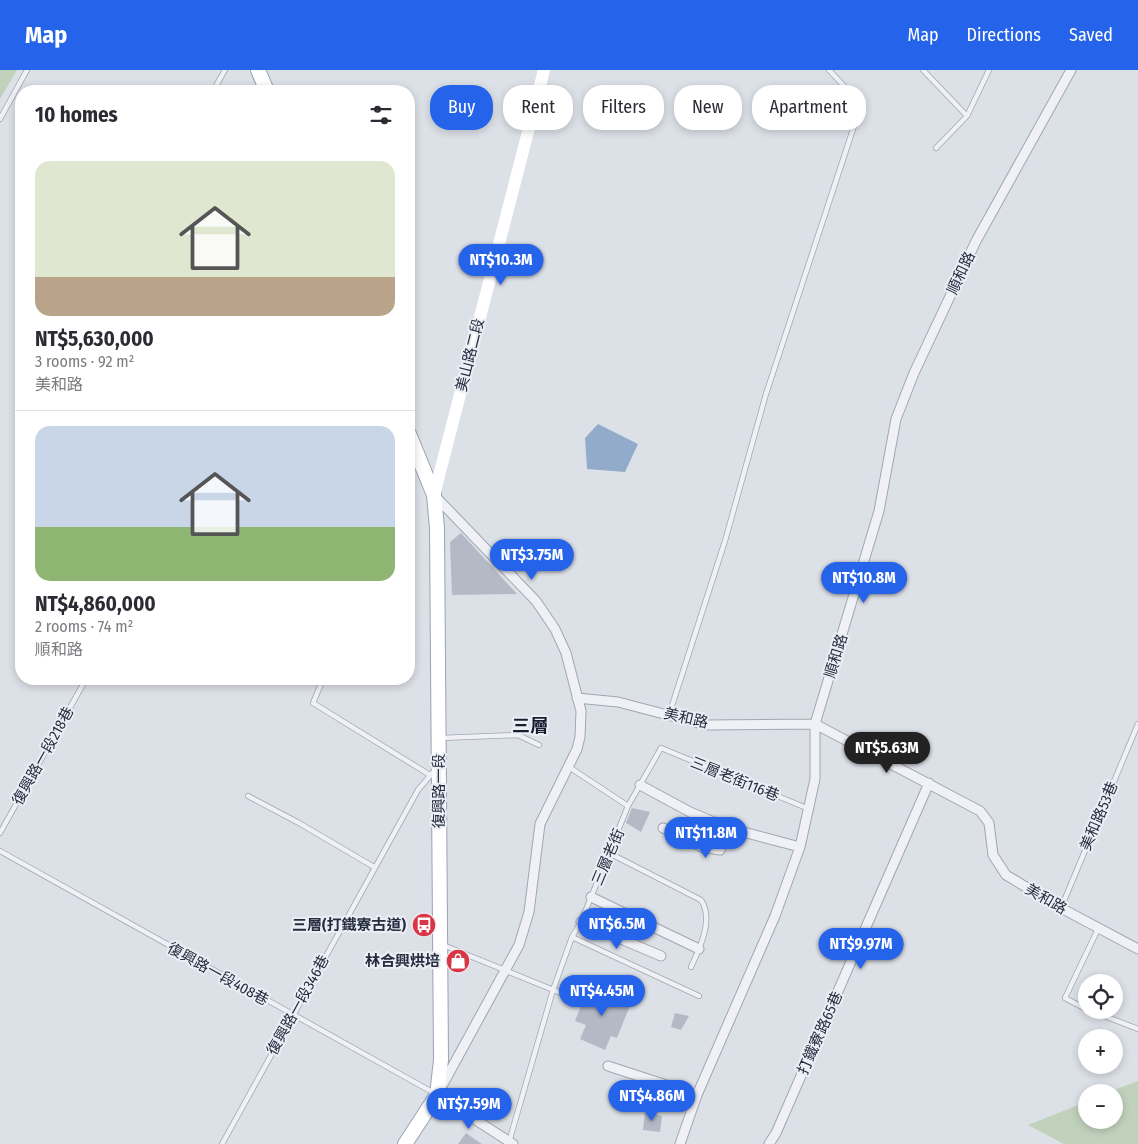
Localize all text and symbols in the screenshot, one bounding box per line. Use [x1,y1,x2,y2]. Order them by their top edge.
text: Map [25,21,67,49]
text: Map [907,24,939,46]
text: Directions [967,24,1041,46]
text: Saved [1069,24,1113,46]
chip: Buy [430,85,493,130]
chip: Rent [503,85,573,130]
chip: Filters [583,85,664,130]
chip: New [674,85,742,130]
chip: Apartment [752,85,866,130]
icon: filters [367,101,395,129]
text: 10 homes [35,102,118,128]
icon: home [170,193,260,283]
pin: NT$10.3M [449,244,553,286]
street label: 順和路 [943,249,979,297]
text: NT$10.3M [469,250,533,269]
street label: 美山路二段 [452,316,488,394]
text: NT$5,630,000 [35,326,154,352]
text: 3 rooms · 92 m² [35,352,134,371]
text: 美和路 [35,375,83,394]
icon: home [170,459,260,549]
pin: NT$3.75M [480,538,584,581]
text: NT$3.75M [501,545,563,564]
pin: NT$10.8M [812,562,916,604]
text: NT$10.8M [832,568,896,587]
text: NT$4,860,000 [35,591,156,617]
text: 2 rooms · 74 m² [35,617,133,636]
street label: 順和路 [821,632,851,680]
text: 順和路 [35,640,83,659]
street label: 復興路一段218巷 [9,704,77,808]
street label: 美和路 [662,704,710,732]
district label: 三層 [512,715,548,737]
pin: NT$5.63M [835,732,939,774]
text: NT$5.63M [855,738,919,757]
street label: 復興路一段 [430,753,448,829]
street label: 三層老街116巷 [688,753,782,805]
street label: 美和路53巷 [1076,779,1122,853]
pin: NT$11.8M [654,816,758,859]
text: NT$11.8M [675,823,737,842]
street label: 三層老街 [588,826,628,888]
street label: 美和路 [1022,880,1070,918]
pin: NT$6.5M [571,908,663,950]
bus stop icon: 三層(打鐵寮古道) [411,912,437,938]
text: NT$6.5M [589,914,645,933]
place label: 三層(打鐵寮古道) [292,916,406,934]
pin: NT$9.97M [809,928,913,970]
text: NT$9.97M [830,934,892,953]
street label: 復興路一段408巷 [164,939,272,1009]
shop icon: 林合興烘培 [445,948,471,974]
street label: 復興路一段346巷 [263,952,333,1058]
place label: 林合興烘培 [365,952,440,970]
pin: NT$4.45M [550,974,654,1017]
map controls [1078,974,1123,1129]
button: locate [1078,974,1123,1019]
text: NT$4.45M [570,981,634,1000]
street label: 打鐵寮路65巷 [794,989,846,1077]
button: + [1078,1029,1123,1074]
pin: NT$4.86M [600,1080,704,1122]
button: − [1078,1084,1123,1129]
text: NT$4.86M [619,1086,685,1105]
pin: NT$7.59M [417,1088,521,1130]
text: NT$7.59M [438,1094,500,1113]

